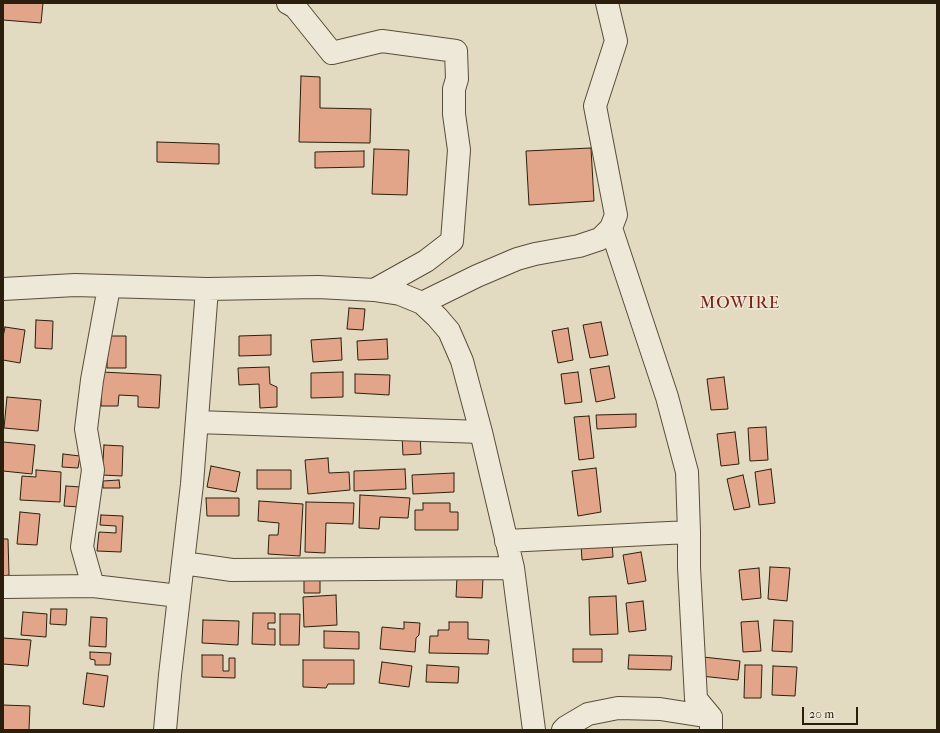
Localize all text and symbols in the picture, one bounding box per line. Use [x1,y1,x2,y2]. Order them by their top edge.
district label: MOWIRE [700,294,780,314]
scale bar [804,699,860,725]
text: 20 m [809,707,834,721]

